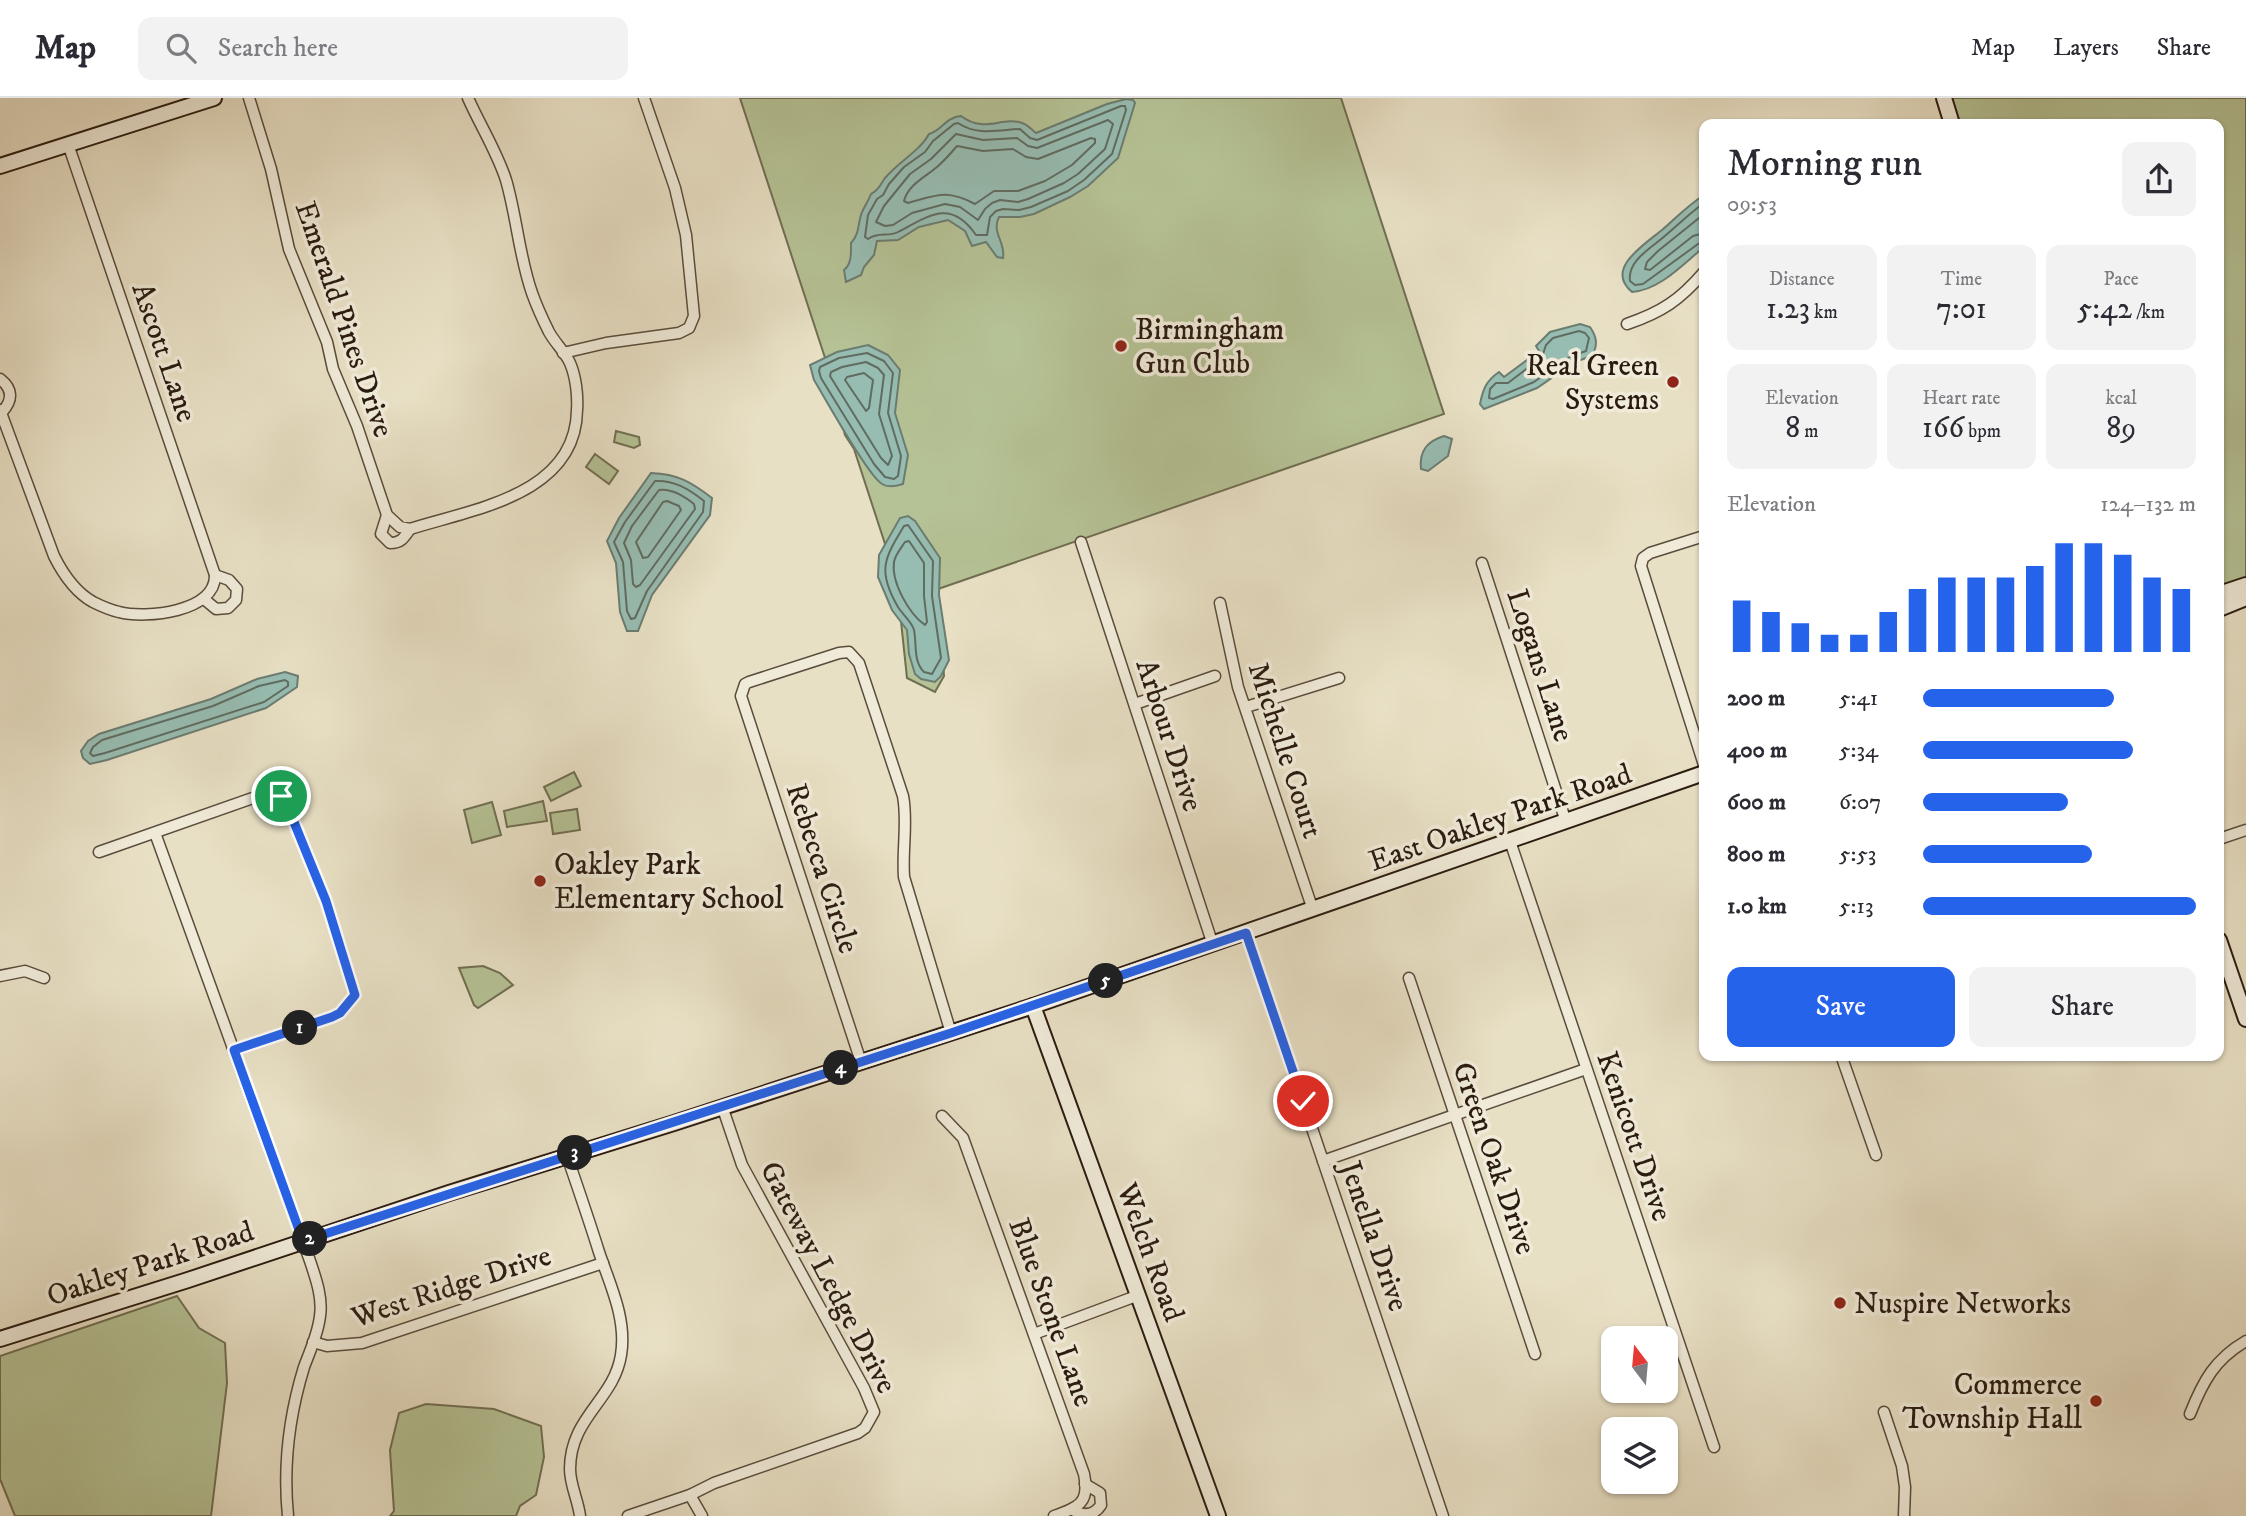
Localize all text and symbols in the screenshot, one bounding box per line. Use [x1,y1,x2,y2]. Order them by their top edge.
search box [138,17,628,80]
text: Map [35,28,96,69]
icon: search [162,29,200,67]
text: Search here [218,32,338,65]
text: Map [1971,33,2015,63]
text: Layers [2053,33,2119,63]
text: Share [2157,33,2211,63]
text: Morning run [1727,140,1922,188]
button: share [2122,142,2196,216]
text: 09:53 [1727,190,1777,219]
street label: Emerald Pines Drive [286,197,401,442]
text: Distance [1769,268,1835,291]
text: Time [1941,268,1982,291]
text: Pace [2104,268,2139,291]
street label: Ascott Lane [123,278,205,427]
text: 1.23 [1766,291,1810,328]
text: 7:01 [1936,291,1987,328]
text: 5:42 [2077,291,2132,328]
text: km [1810,301,1838,324]
text: /km [2132,301,2165,324]
place label: Birmingham Gun Club [1135,312,1284,383]
marker: Birmingham Gun Club [1113,338,1129,354]
place label: Real Green Systems [1526,348,1659,419]
marker: Real Green Systems [1665,374,1681,390]
text: Elevation [1765,387,1839,410]
text: Heart rate [1923,387,2000,410]
text: kcal [2106,387,2137,410]
text: 8 [1785,410,1800,447]
text: 166 [1922,410,1964,447]
text: 89 [2106,410,2136,447]
text: m [1800,420,1819,443]
text: bpm [1964,420,2001,443]
text: Elevation [1727,490,1816,519]
text: 124–132 m [2100,490,2196,519]
street label: Logans Lane [1498,585,1582,746]
street label: Arbour Drive [1127,655,1211,816]
street label: Michelle Court [1239,658,1330,843]
text: 200 m [1727,684,1785,713]
text: 5:41 [1839,684,1878,713]
text: 400 m [1727,736,1787,765]
text: 5:34 [1839,736,1878,765]
street label: East Oakley Park Road [1364,756,1637,881]
pin [251,766,311,826]
icon: arrive [262,777,300,815]
street label: Rebecca Circle [777,779,866,958]
text: 600 m [1727,788,1786,817]
text: 6:07 [1839,788,1881,817]
text: 800 m [1727,840,1785,869]
text: 5:53 [1839,840,1876,869]
place label: Oakley Park Elementary School [554,847,783,918]
marker: Oakley Park Elementary School [532,873,548,889]
text: 1.0 km [1727,892,1787,921]
text: 5:13 [1839,892,1873,921]
pin: 5 [1088,964,1124,998]
button: Save [1727,967,1955,1047]
button: Share [1969,967,2196,1047]
text: 5 [1101,969,1110,992]
pin: 1 [282,1010,318,1046]
text: 1 [296,1016,303,1039]
street label: Kenicott Drive [1587,1047,1680,1226]
pin: 4 [824,1051,858,1086]
text: 4 [835,1056,846,1079]
street label: Green Oak Drive [1443,1057,1544,1260]
pin [1273,1071,1333,1131]
icon: check [1284,1082,1322,1120]
pin: 3 [558,1136,592,1170]
text: 3 [571,1141,578,1164]
street label: Jenella Drive [1330,1154,1416,1316]
street label: Gateway Ledge Drive [751,1155,904,1400]
street label: Welch Road [1107,1177,1192,1327]
street label: Blue Stone Lane [999,1213,1102,1412]
street label: Oakley Park Road [42,1214,259,1315]
pin: 2 [292,1222,328,1256]
text: 2 [305,1227,314,1250]
street label: West Ridge Drive [346,1238,556,1337]
place label: Nuspire Networks [1854,1286,2071,1323]
marker: Nuspire Networks [1832,1295,1848,1311]
north arrow [1601,1326,1678,1404]
map controls [1601,1326,1678,1494]
place label: Commerce Township Hall [1902,1367,2082,1438]
marker: Commerce Township Hall [2088,1393,2104,1409]
button: layers [1601,1417,1678,1494]

